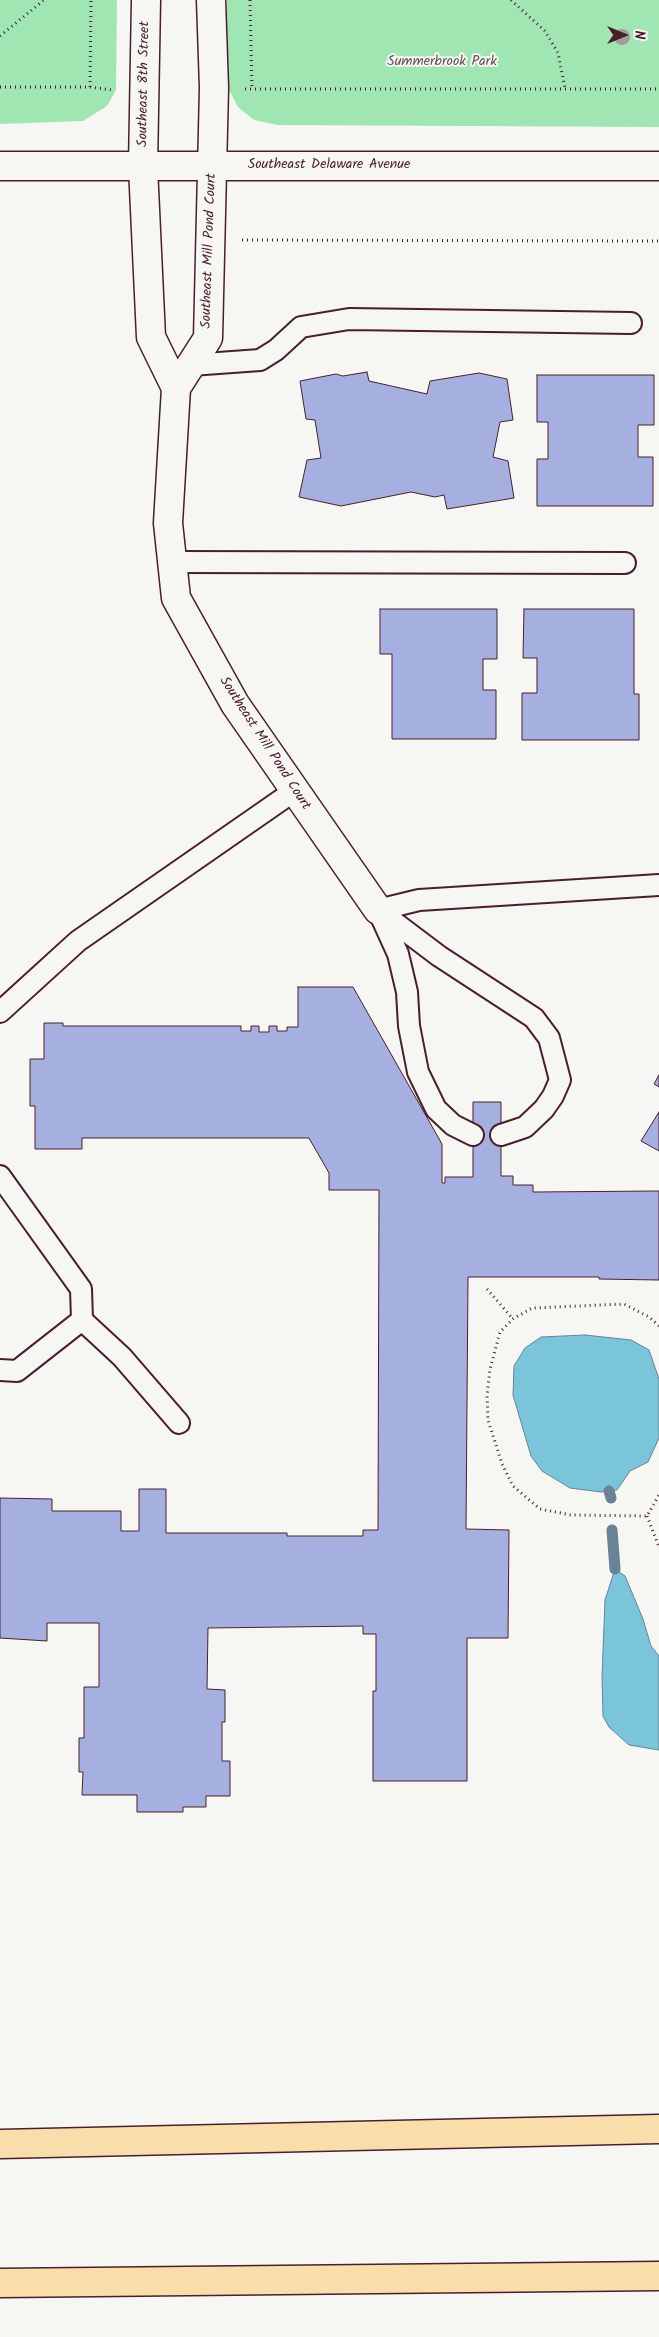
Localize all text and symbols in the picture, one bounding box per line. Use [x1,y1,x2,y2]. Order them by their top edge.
north arrow [599,10,649,60]
street label: Southeast 8th Street [136,21,154,147]
text: N [628,31,650,39]
park label: Summerbrook Park [387,55,497,71]
street label: Southeast Delaware Avenue [248,158,410,174]
street label: Southeast Mill Pond Court [199,173,221,329]
street label: Southeast Mill Pond Court [215,674,313,814]

